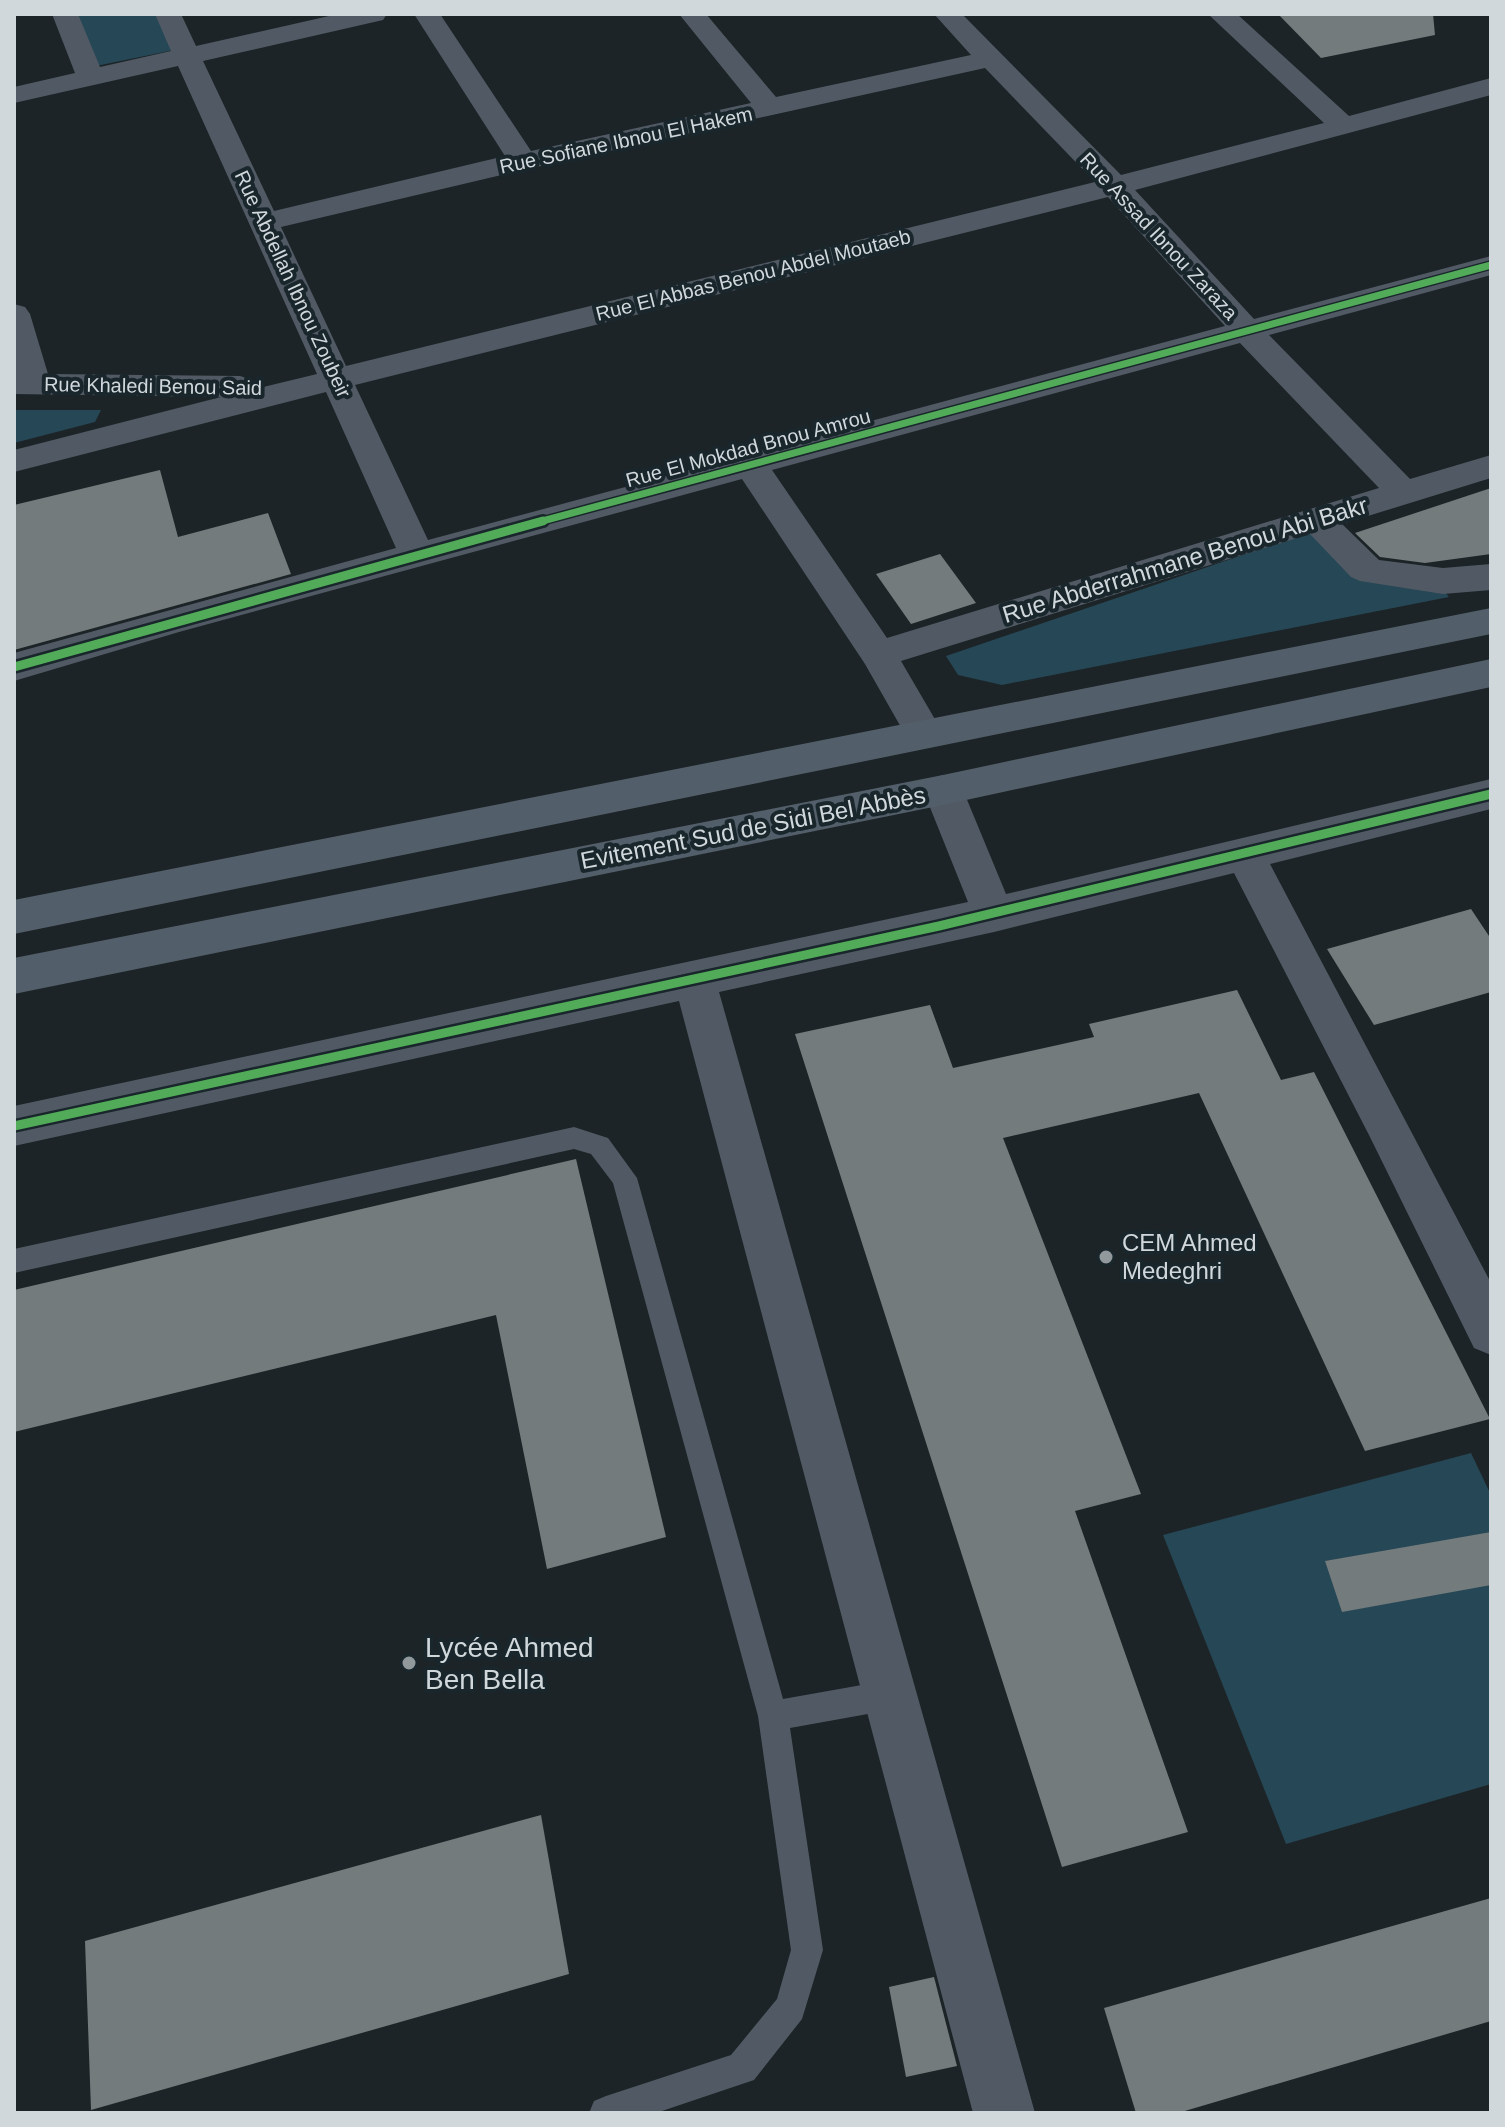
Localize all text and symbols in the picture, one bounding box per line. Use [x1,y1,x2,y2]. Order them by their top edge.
street label: Rue Sofiane Ibnou El Hakem [498,102,754,178]
street label: Rue Assad Ibnou Zaraza [1076,148,1243,325]
street label: Rue Abdellah Ibnou Zoubeir [231,167,356,401]
street label: Rue El Abbas Benou Abdel Moutaeb [593,225,913,325]
street label: Rue Khaledi Benou Said [44,373,262,399]
street label: Rue El Mokdad Bnou Amrou [623,405,873,491]
street label: Rue Abderrahmane Benou Abi Bakr [999,491,1371,628]
street label: Evitement Sud de Sidi Bel Abbès [578,781,928,874]
place label: CEM Ahmed Medeghri [1122,1229,1257,1284]
marker: CEM Ahmed Medeghri [1097,1248,1115,1266]
place label: Lycée Ahmed Ben Bella [425,1632,594,1695]
marker: Lycée Ahmed Ben Bella [400,1654,418,1672]

